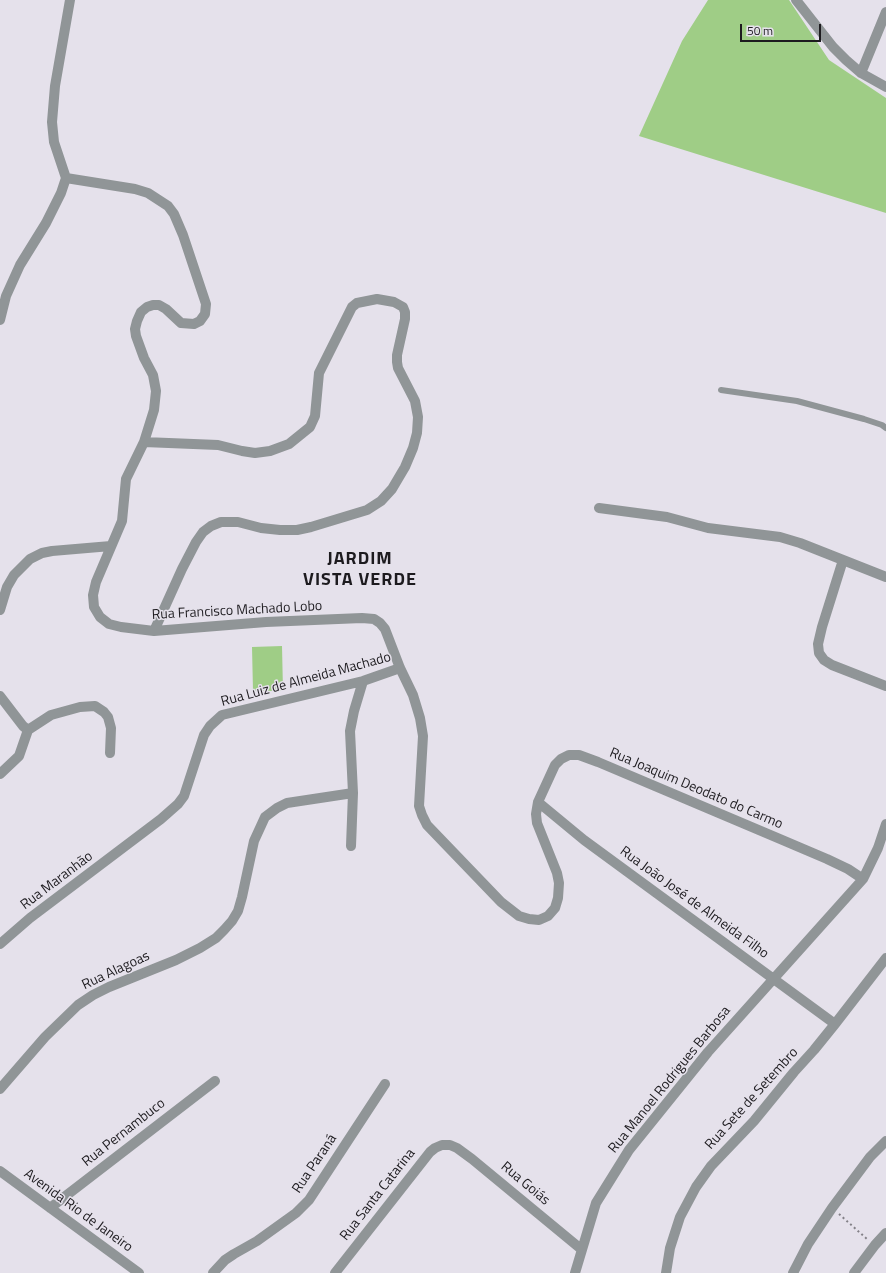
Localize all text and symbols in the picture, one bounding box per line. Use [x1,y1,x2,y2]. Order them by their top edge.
scale bar [742,16,823,42]
text: 50 m [747,21,773,40]
district label: JARDIM VISTA VERDE [303,549,417,592]
street label: Rua Francisco Machado Lobo [151,598,323,624]
street label: Rua Luiz de Almeida Machado [219,649,393,711]
street label: Rua Joaquim Deodato do Carmo [607,745,785,833]
street label: Rua João José de Almeida Filho [616,843,772,963]
street label: Rua Maranhão [18,848,96,914]
street label: Rua Alagoas [79,948,153,994]
street label: Rua Manoel Rodrigues Barbosa [605,1003,735,1157]
street label: Rua Sete de Setembro [702,1045,802,1153]
street label: Rua Pernambuco [79,1095,169,1171]
street label: Rua Paraná [289,1131,341,1197]
street label: Rua Santa Catarina [337,1146,419,1244]
street label: Rua Goiás [497,1159,553,1209]
street label: Avenida Rio de Janeiro [20,1166,136,1256]

